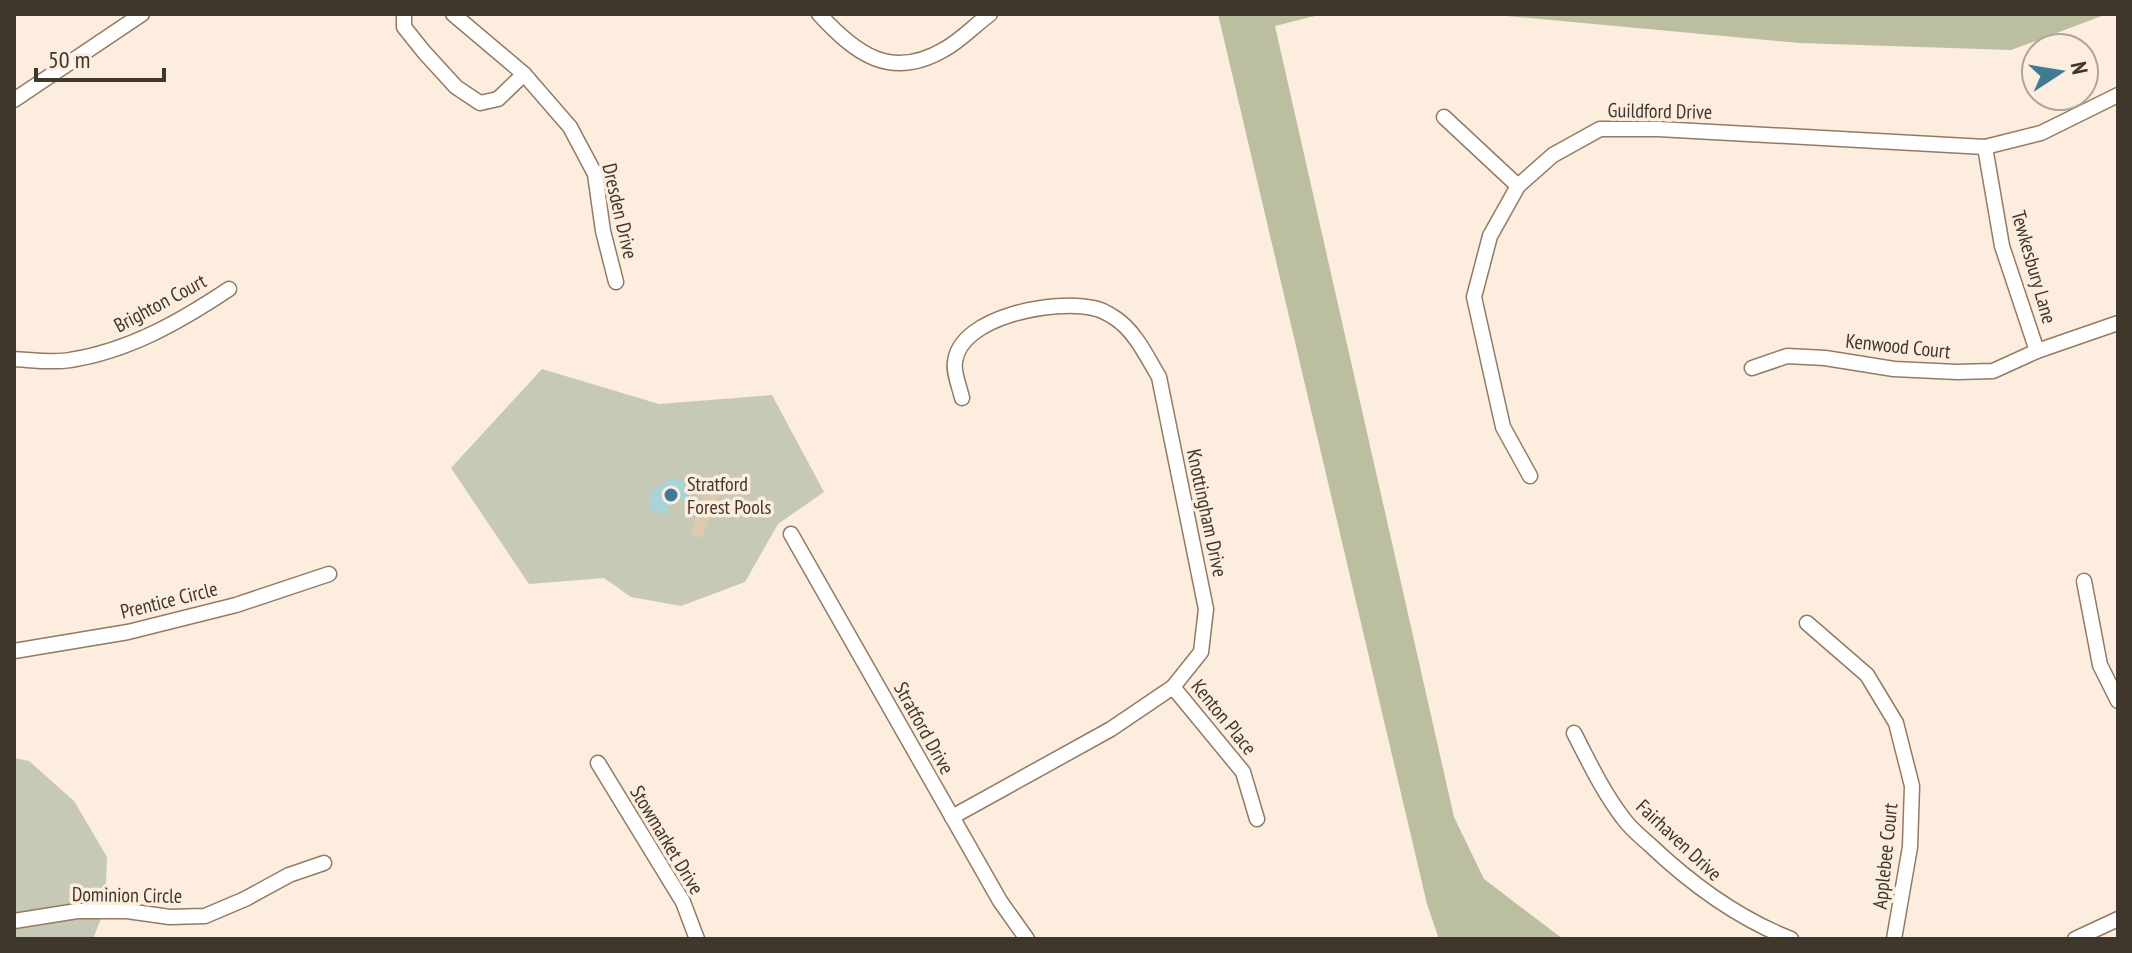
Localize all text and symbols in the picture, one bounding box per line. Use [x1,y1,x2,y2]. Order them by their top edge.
scale bar [36,32,164,82]
north arrow [2020,32,2100,112]
text: 50 m [48,44,90,75]
text: N [2065,59,2094,77]
street label: Guildford Drive [1608,97,1712,125]
street label: Dresden Drive [596,161,644,261]
street label: Tewkesbury Lane [2005,207,2063,327]
street label: Brighton Court [109,268,211,338]
street label: Kenwood Court [1844,328,1952,364]
street label: Knottingham Drive [1181,447,1233,579]
place label: Stratford Forest Pools [687,471,772,520]
marker: Stratford Forest Pools [662,486,680,504]
street label: Prentice Circle [118,575,220,625]
street label: Kenton Place [1186,674,1262,760]
street label: Stratford Drive [888,677,960,779]
street label: Stowmarket Drive [624,781,710,899]
street label: Fairhaven Drive [1631,794,1727,886]
street label: Applebee Court [1867,801,1904,910]
street label: Dominion Circle [72,881,182,909]

